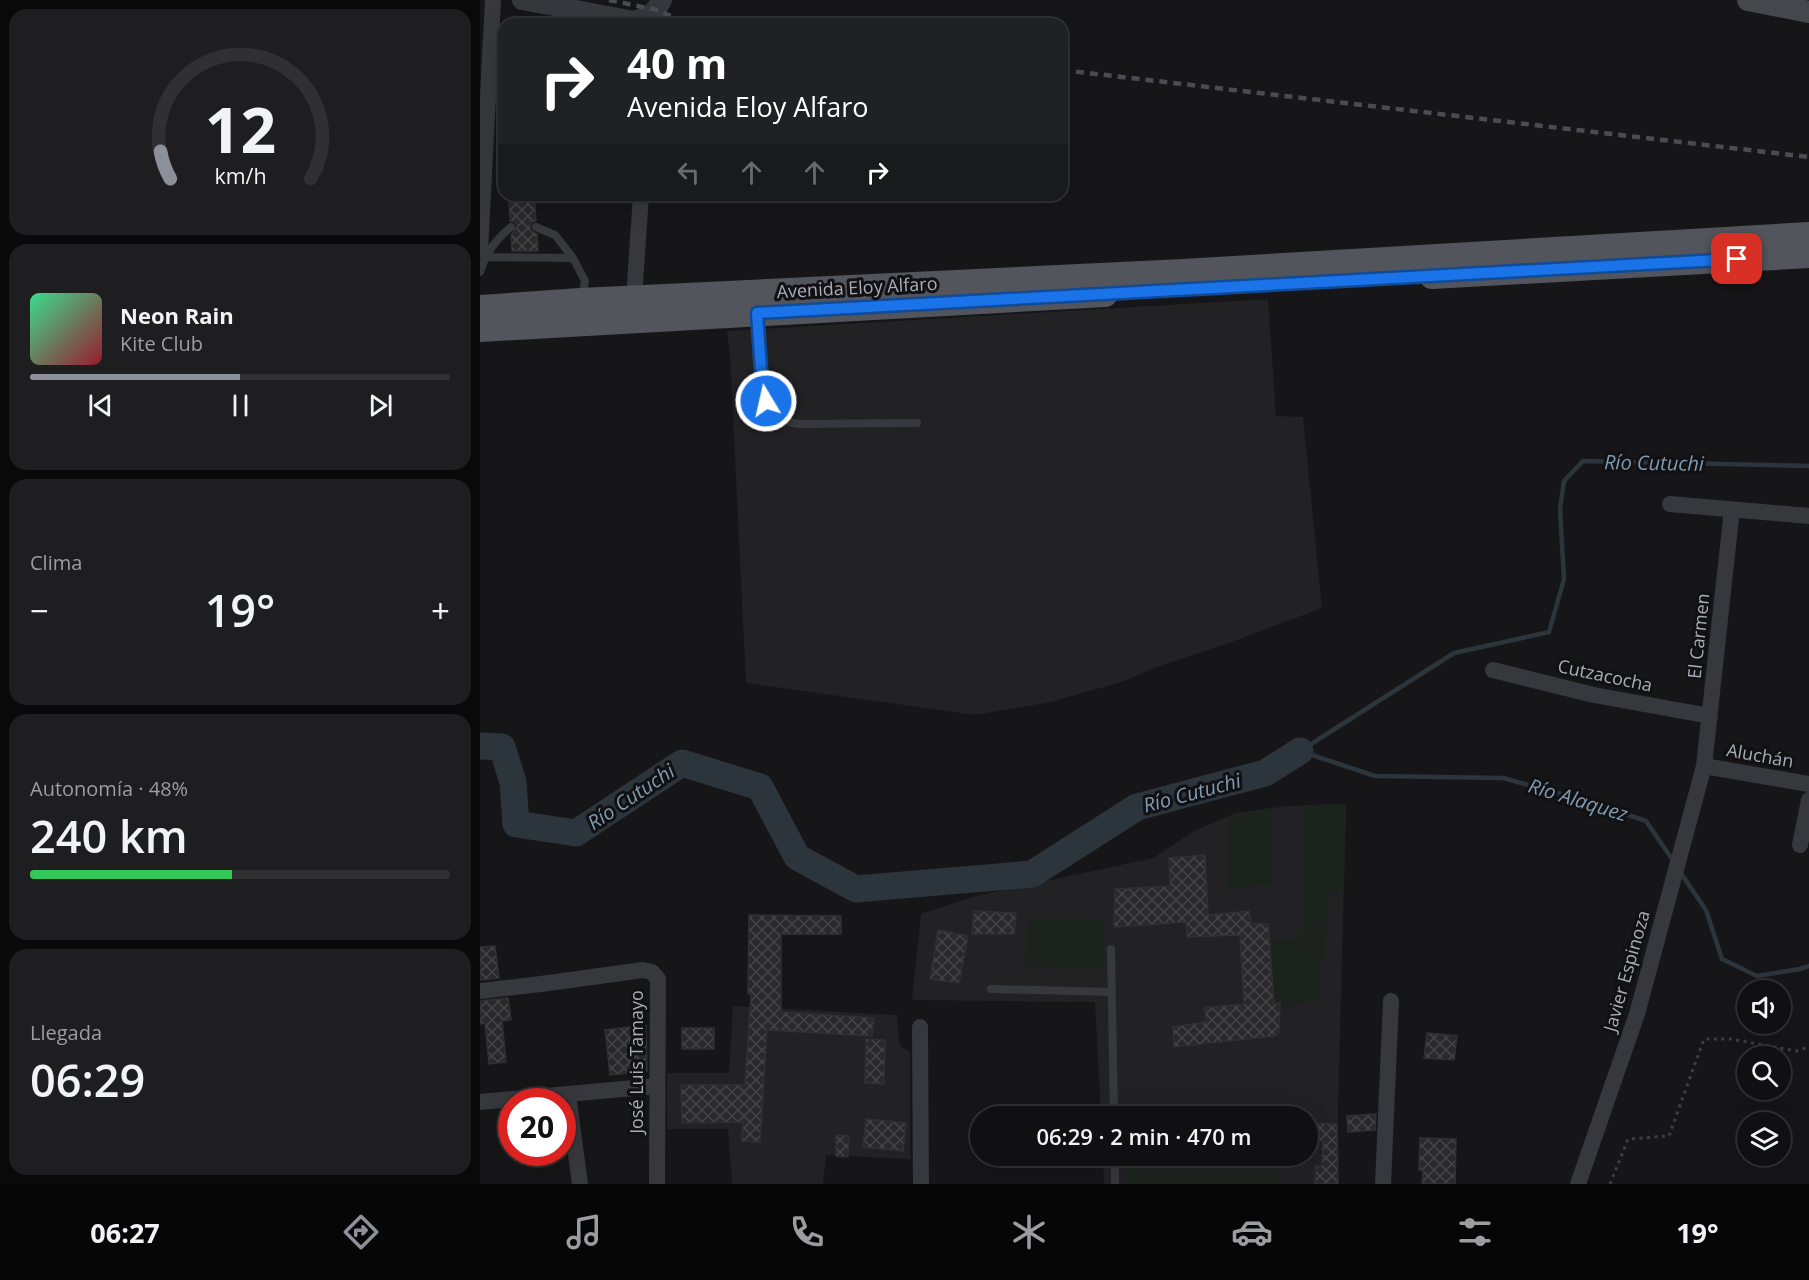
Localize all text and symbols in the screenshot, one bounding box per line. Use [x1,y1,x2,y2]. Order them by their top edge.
text: 40 m [627,34,727,91]
icon: right [528,42,606,120]
text: 12 [204,86,276,171]
text: Avenida Eloy Alfaro [627,88,868,125]
icon: left [672,156,705,189]
icon: ahead [735,156,768,189]
icon: ahead [798,156,831,189]
icon: right [861,156,894,189]
text: km/h [214,161,266,190]
pin [1711,233,1762,284]
icon: arrive [1720,242,1753,275]
street label: Avenida Eloy Alfaro [776,271,938,303]
text: Neon Rain [120,300,234,330]
text: Kite Club [120,330,203,357]
position arrow [734,369,798,433]
icon: previous [84,389,117,422]
icon: pause [224,389,257,422]
icon: next [364,389,397,422]
water label: Río Cutuchi [1604,448,1705,477]
text: Clima [30,549,82,576]
text: 19° [205,579,275,640]
text: − [30,588,49,633]
text: + [431,588,450,633]
street label: El Carmen [1682,592,1714,680]
street label: Cutzacocha [1556,653,1655,697]
street label: Aluchán [1725,737,1796,773]
water label: Río Cutuchi [582,757,680,836]
water label: Río Cutuchi [1140,766,1245,818]
water label: Río Alaquez [1525,772,1631,827]
text: Autonomía · 48% [30,775,188,802]
text: 240 km [30,805,188,866]
street label: Javier Espinoza [1597,907,1655,1036]
map controls [1737,980,1791,1166]
button: sound [1737,980,1791,1034]
street label: José Luis Tamayo [624,990,648,1136]
text: Llegada [30,1019,102,1046]
button: search [1737,1046,1791,1100]
text: 06:29 [30,1049,145,1110]
speed limit sign: 20 [498,1088,576,1166]
button: layers [1737,1112,1791,1166]
text: 06:29 · 2 min · 470 m [1036,1121,1252,1151]
icon: directions [340,1211,382,1253]
icon: music [563,1211,605,1253]
icon: phone [786,1211,828,1253]
icon: climate [1008,1211,1050,1253]
icon: car [1231,1211,1273,1253]
icon: filters [1454,1211,1496,1253]
text: 06:27 [90,1214,160,1251]
text: 19° [1676,1214,1719,1251]

